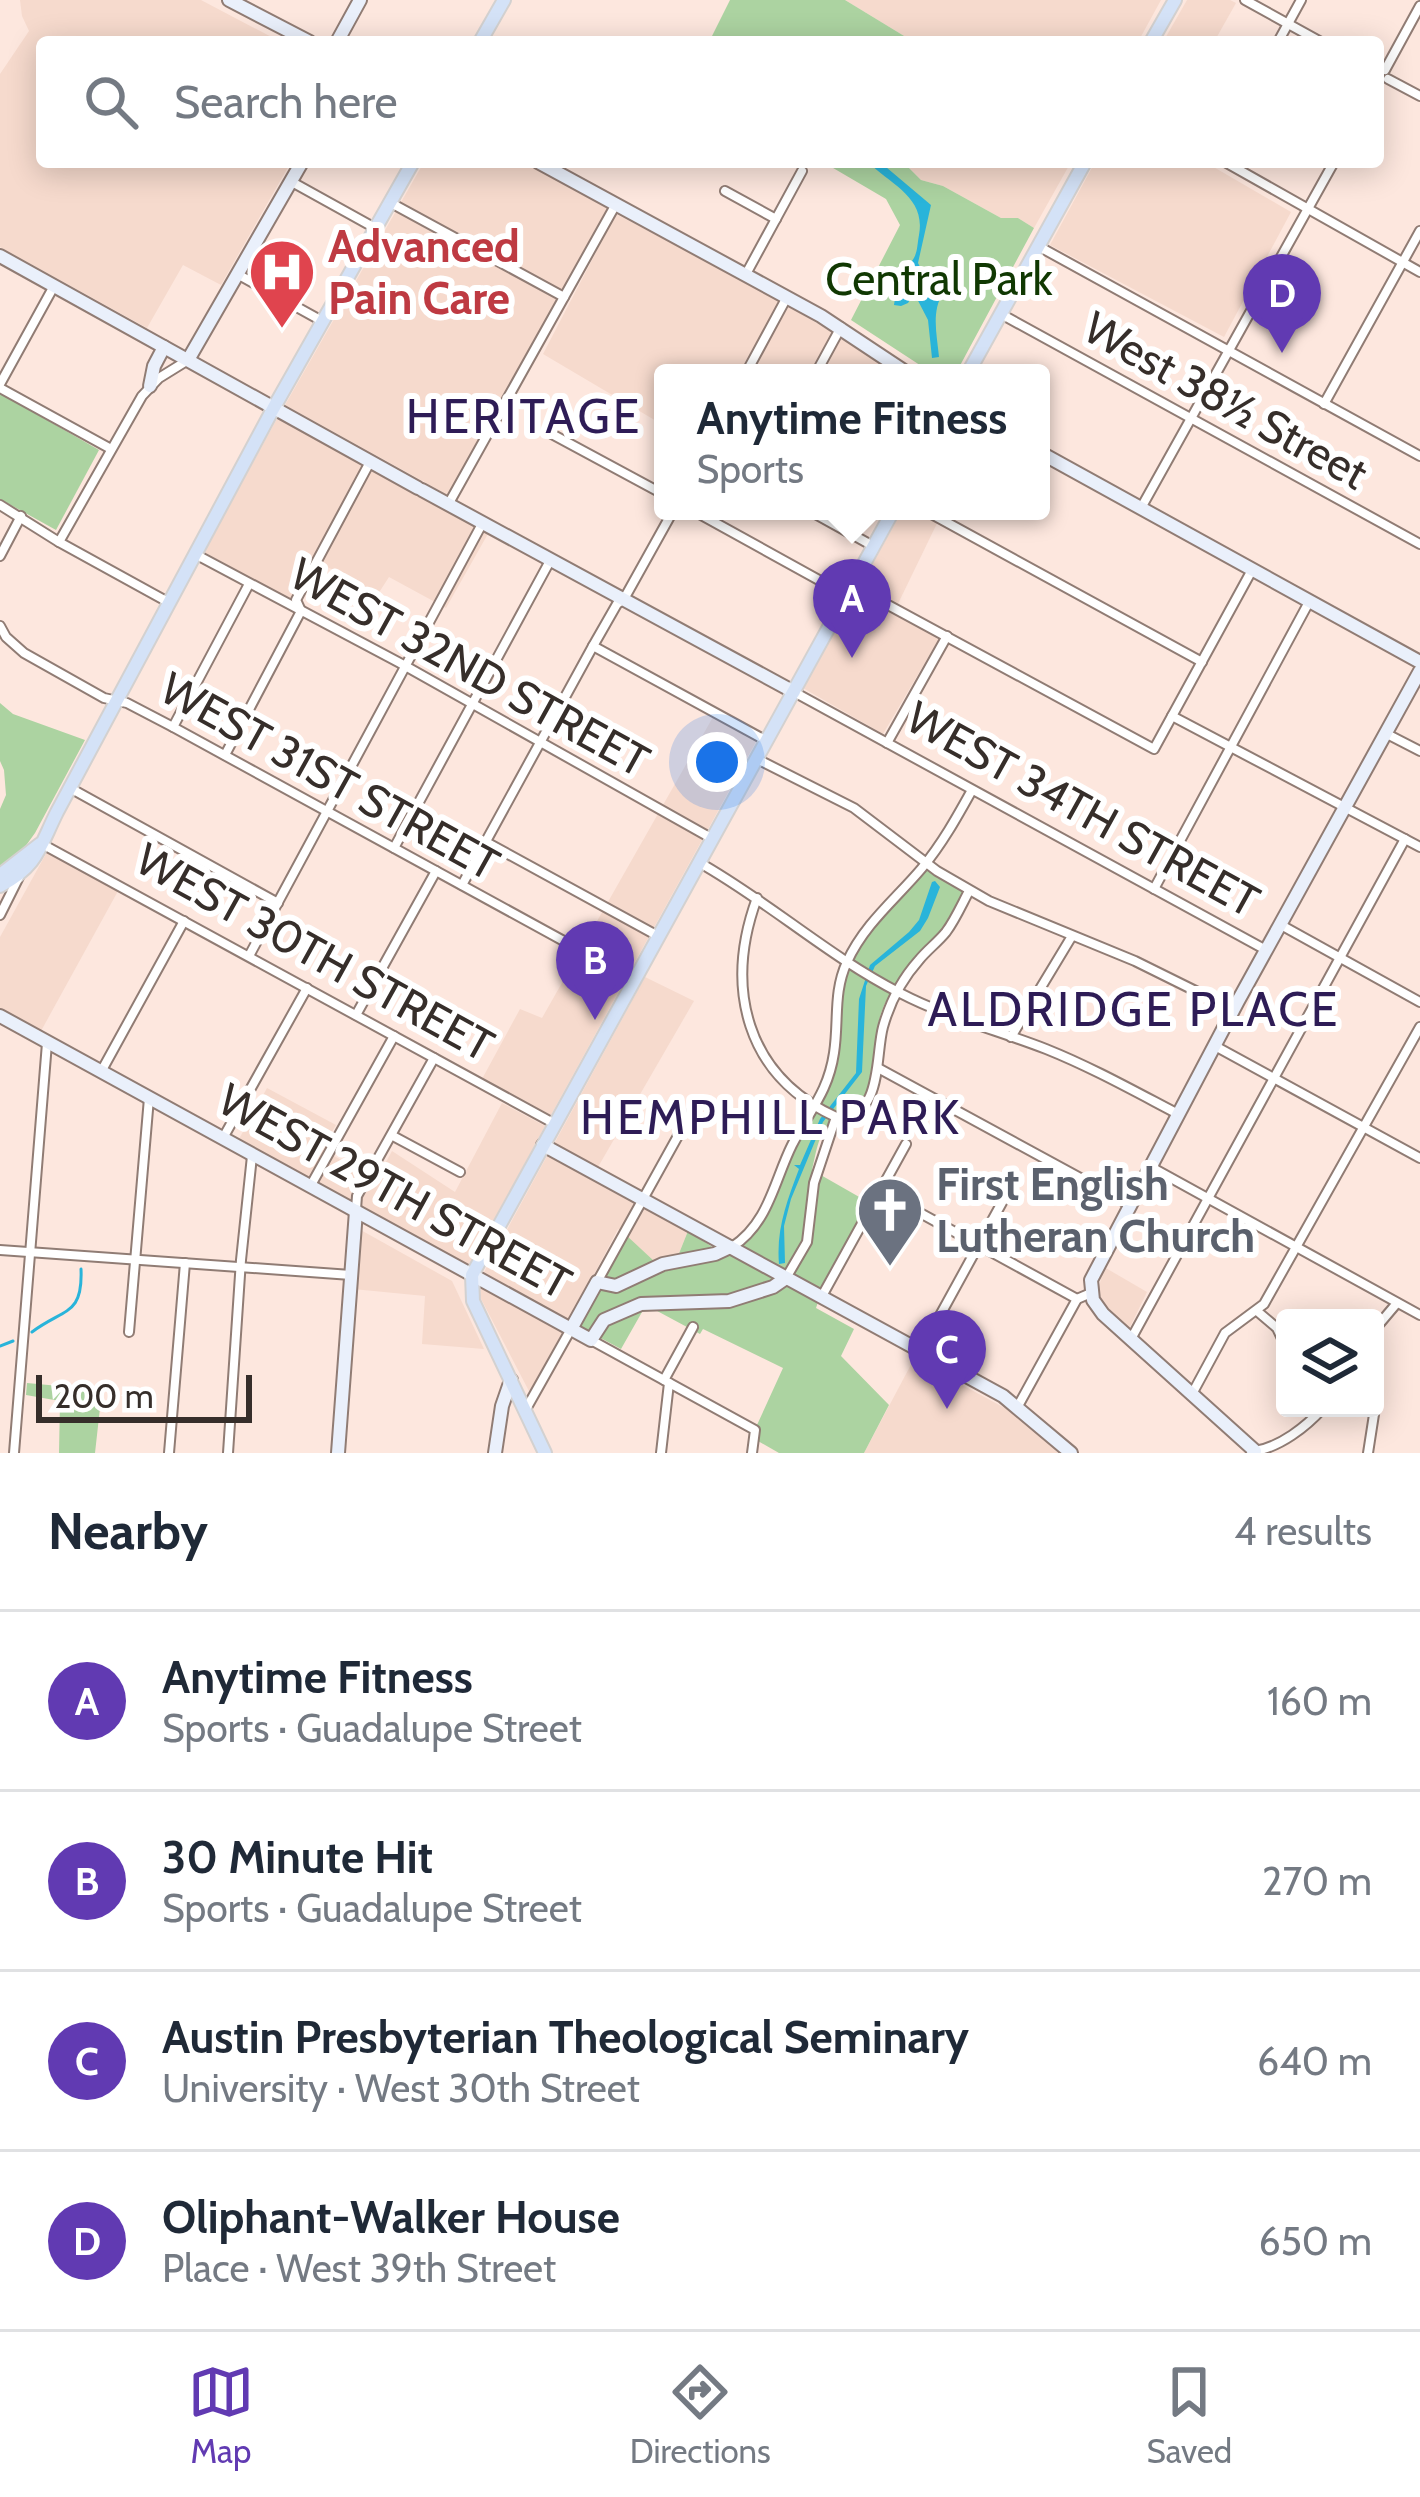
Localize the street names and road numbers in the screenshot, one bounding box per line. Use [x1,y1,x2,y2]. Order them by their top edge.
street label: West 38½ Street [1075,300,1377,500]
street label: WEST 32ND STREET [281,546,659,788]
street label: WEST 31ST STREET [151,661,509,891]
street label: WEST 34TH STREET [897,690,1269,928]
street label: WEST 30TH STREET [127,831,503,1073]
street label: WEST 29TH STREET [210,1072,580,1310]

